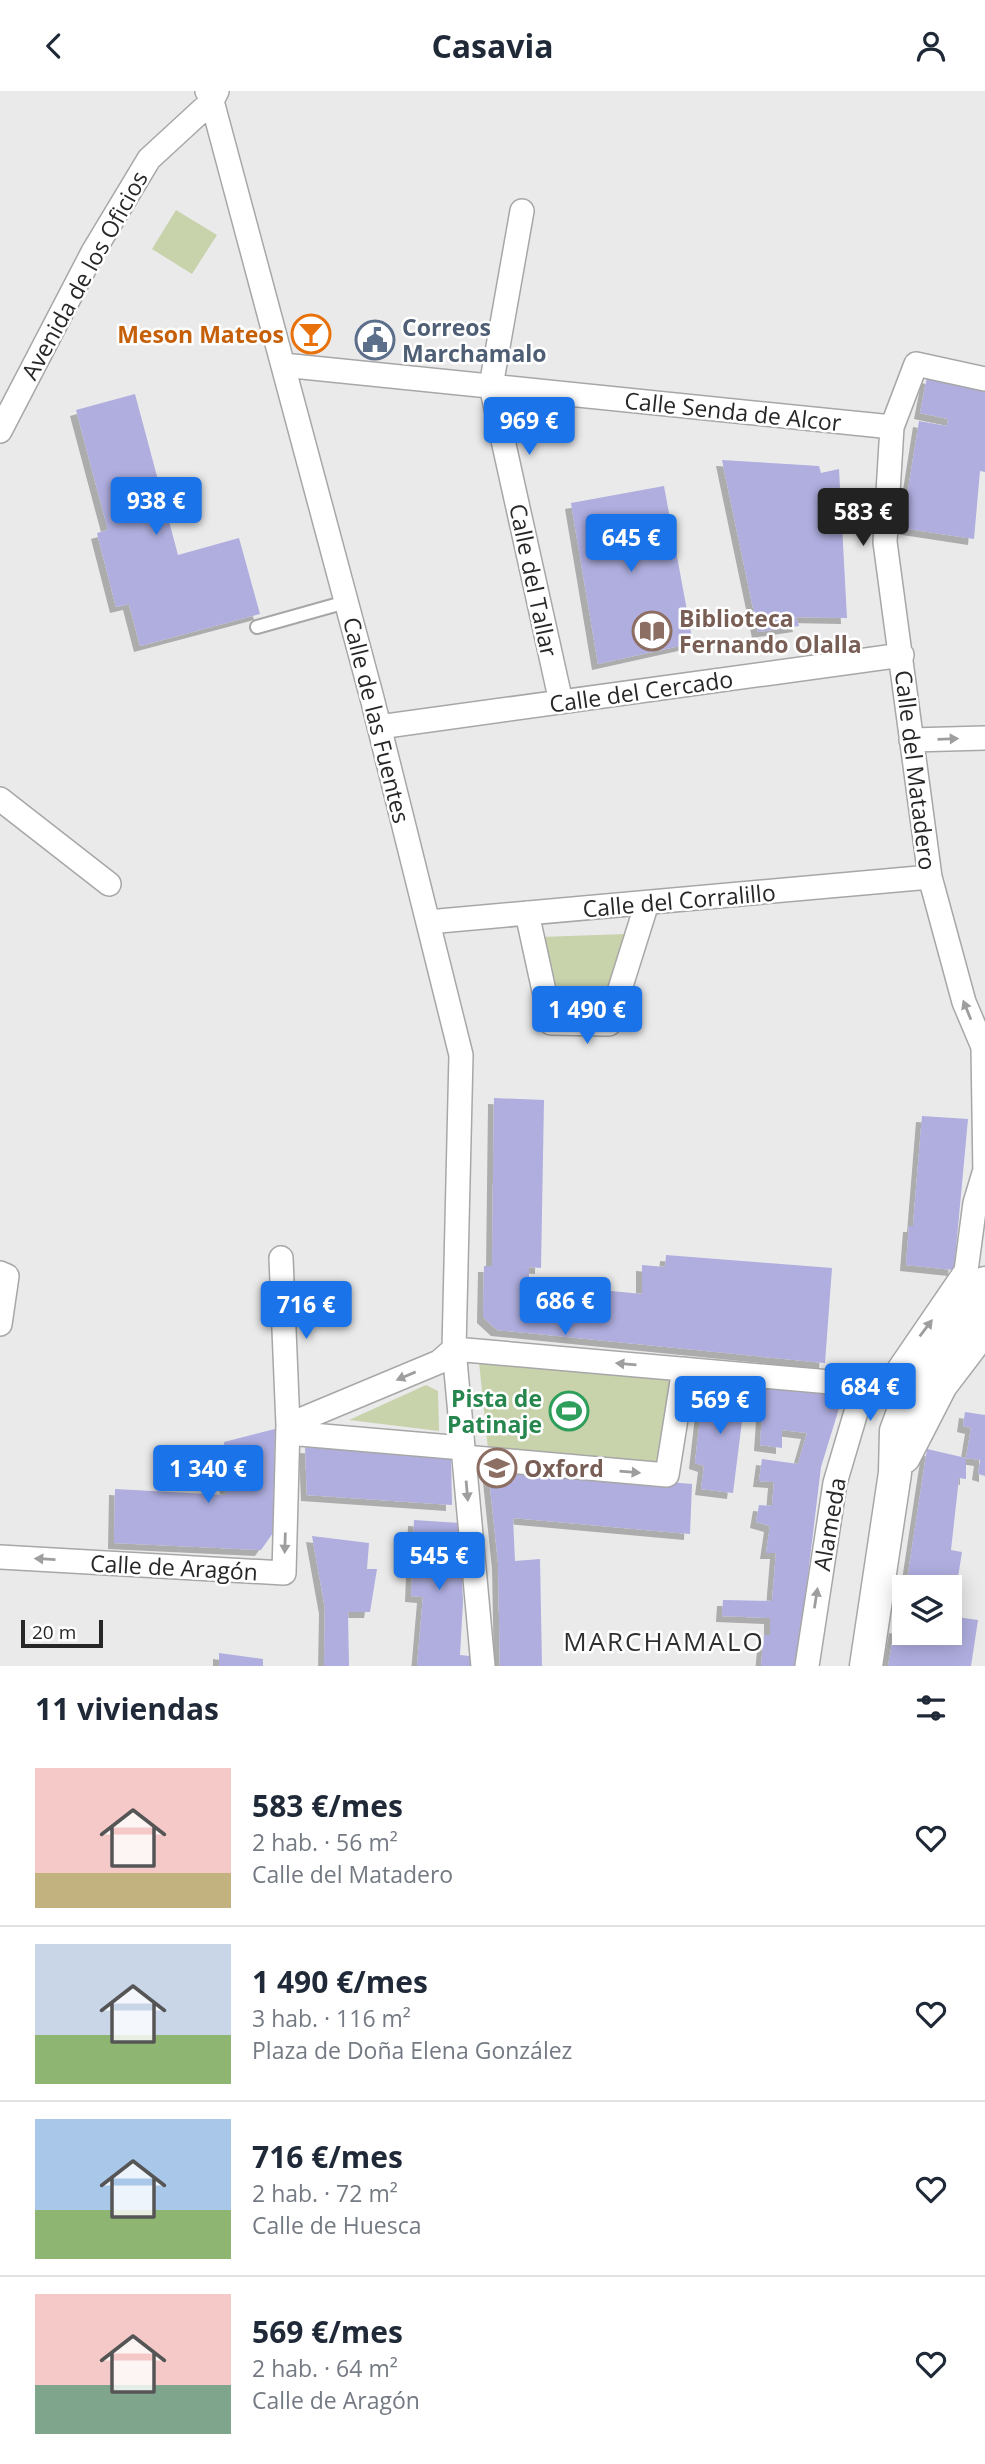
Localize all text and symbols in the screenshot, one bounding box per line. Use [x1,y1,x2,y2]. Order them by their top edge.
text: Casavia [431,24,554,67]
icon: back [35,27,73,65]
icon: person [912,27,950,65]
street label: Avenida de los Oficios [13,165,155,385]
place label: Correos Marchamalo [402,311,547,369]
bar icon: Meson Mateos [290,313,332,355]
place label: Meson Mateos [117,318,284,350]
public building icon: Correos Marchamalo [354,319,396,361]
street label: Calle Senda de Alcor [623,384,844,438]
pin: 969 € [480,397,578,457]
text: 969 € [500,404,558,436]
pin: 938 € [107,477,205,537]
text: 938 € [127,484,185,516]
pin: 583 € [814,489,912,548]
text: 583 € [834,495,892,527]
street label: Calle del Tallar [502,500,566,660]
pin: 645 € [582,515,680,574]
text: 645 € [602,521,660,553]
place label: Biblioteca Fernando Olalla [679,602,862,660]
library icon: Biblioteca Fernando Olalla [631,610,673,652]
street label: Calle de las Fuentes [336,614,418,826]
street label: Calle del Cercado [547,662,735,720]
street label: Calle del Matadero [888,668,944,872]
one-way arrow [937,733,959,745]
street label: Calle del Corralillo [581,876,777,924]
pin: 1 490 € [522,986,652,1046]
text: 1 490 € [548,993,626,1025]
one-way arrow [962,999,973,1020]
pin: 686 € [516,1277,614,1337]
pin: 716 € [257,1281,355,1341]
text: 686 € [536,1284,594,1316]
text: 716 € [277,1288,335,1320]
one-way arrow [918,1319,932,1337]
one-way arrow [614,1358,636,1369]
pin: 684 € [821,1363,919,1423]
text: 684 € [841,1370,899,1402]
one-way arrow [396,1371,417,1382]
pin: 569 € [671,1377,769,1436]
place label: Pista de Patinaje [447,1382,542,1440]
text: 569 € [691,1383,749,1415]
sports icon: Pista de Patinaje [548,1390,590,1432]
pin: 1 340 € [143,1445,273,1505]
school or university icon: Oxford [476,1447,518,1489]
text: 1 340 € [169,1452,247,1484]
place label: Oxford [524,1452,604,1484]
one-way arrow [619,1467,641,1478]
street label: Alameda [805,1475,853,1573]
one-way arrow [462,1480,473,1502]
one-way arrow [279,1532,290,1554]
pin: 545 € [390,1533,488,1592]
text: 545 € [410,1539,468,1571]
street label: Calle de Aragón [89,1547,259,1587]
one-way arrow [33,1554,55,1565]
map controls [892,1575,962,1645]
button: layers [892,1575,962,1645]
one-way arrow [811,1587,822,1609]
scale bar [21,1617,103,1649]
text: 20 m [32,1619,76,1645]
district label: MARCHAMALO [563,1623,765,1659]
text: 11 viviendas [35,1688,219,1729]
icon: filters [912,1689,950,1727]
text: 583 €/mes [252,1785,403,1826]
icon: home [91,1796,175,1880]
icon: heart [912,1819,950,1857]
text: 2 hab. · 56 m² [252,1826,398,1858]
text: Calle del Matadero [252,1858,453,1890]
text: 1 490 €/mes [252,1961,428,2002]
icon: home [91,1972,175,2056]
icon: heart [912,1995,950,2033]
text: 3 hab. · 116 m² [252,2002,411,2034]
text: Plaza de Doña Elena González [252,2034,572,2066]
text: 716 €/mes [252,2136,403,2177]
icon: home [91,2147,175,2231]
icon: heart [912,2170,950,2208]
text: 2 hab. · 72 m² [252,2177,398,2209]
text: Calle de Huesca [252,2209,421,2241]
text: 569 €/mes [252,2311,403,2352]
icon: home [91,2322,175,2406]
icon: heart [912,2345,950,2383]
text: 2 hab. · 64 m² [252,2352,398,2384]
text: Calle de Aragón [252,2384,420,2416]

